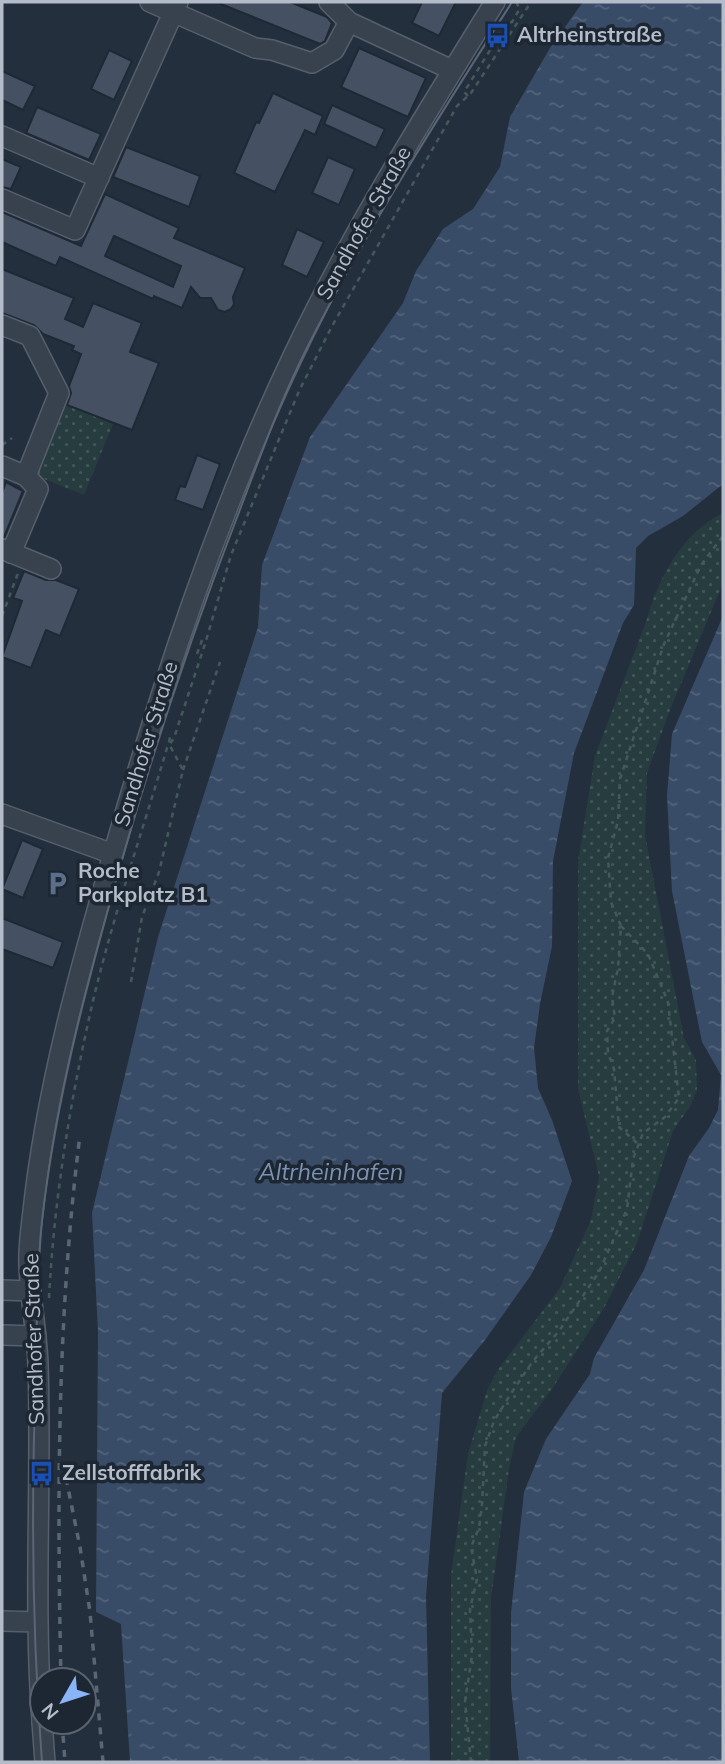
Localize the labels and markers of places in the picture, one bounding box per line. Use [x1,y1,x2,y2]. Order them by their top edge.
bus stop icon: Altrheinstraße [483,21,511,49]
place label: Altrheinstraße [517,21,662,47]
place label: Roche Parkplatz B1 [78,857,208,907]
parking icon: Roche Parkplatz B1 [44,869,72,897]
bus stop icon: Zellstofffabrik [28,1459,56,1487]
place label: Zellstofffabrik [62,1459,201,1485]

